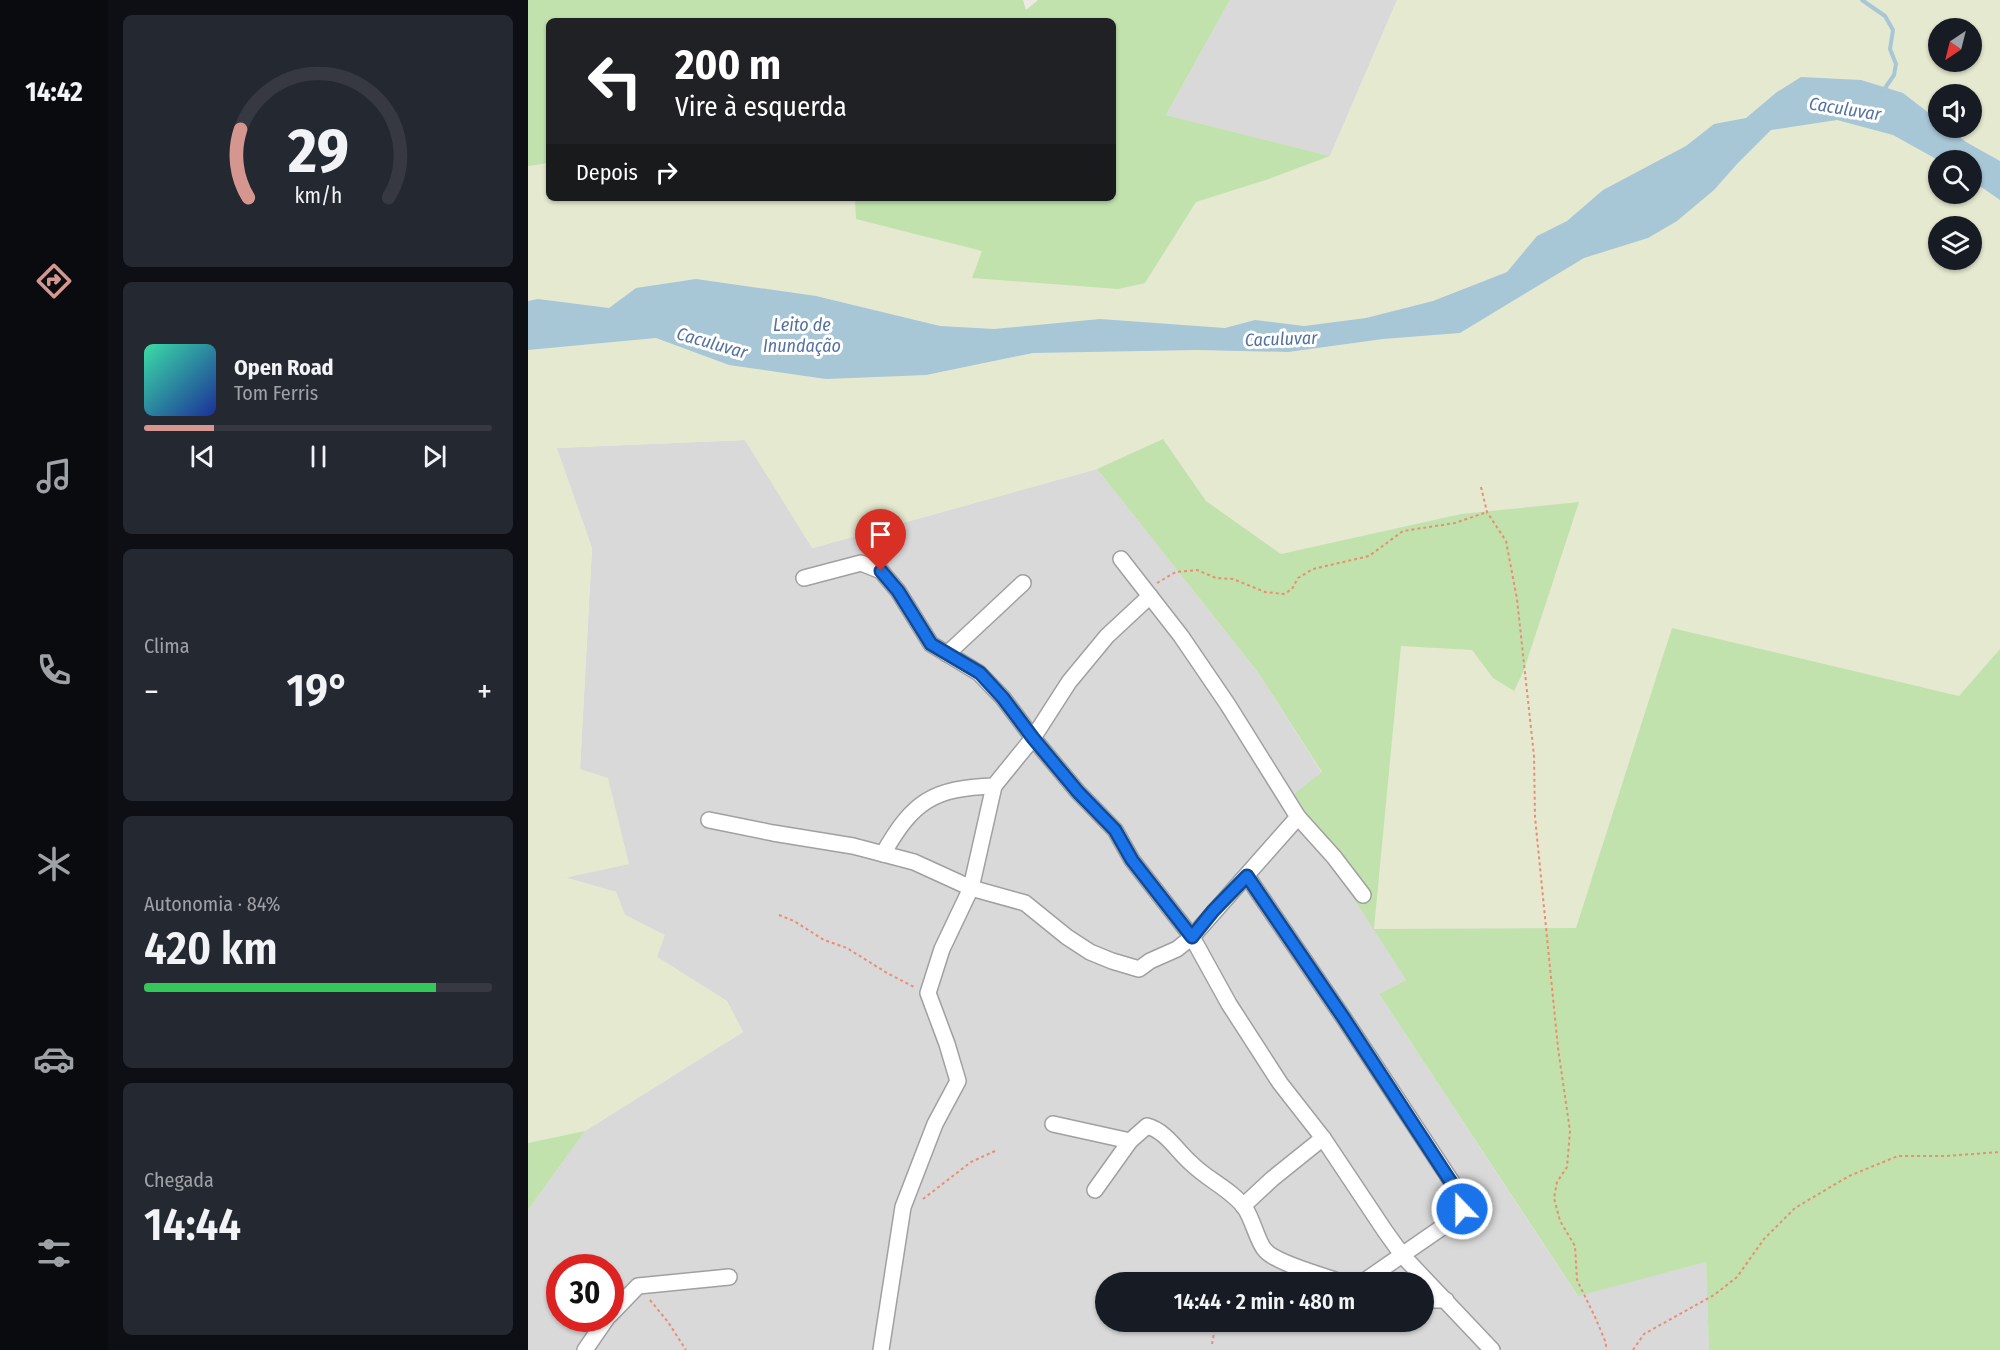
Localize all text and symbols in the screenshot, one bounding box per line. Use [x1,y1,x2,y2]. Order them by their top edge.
north arrow [1928,18,1982,72]
map controls [1928,18,1982,270]
text: 200 m [675,40,781,90]
icon: left [576,42,654,120]
text: 14:42 [25,76,83,108]
button: sound [1928,84,1982,138]
text: Vire à esquerda [675,91,847,123]
water label: Caculuvar [1807,92,1883,126]
text: 29 [287,114,348,189]
button: search [1928,150,1982,204]
icon: right [650,156,683,189]
text: Depois [576,159,638,186]
text: km/h [294,183,342,209]
button: layers [1928,216,1982,270]
icon: directions [33,260,75,302]
water label: Leito de Inundação [763,314,841,357]
water label: Caculuvar [674,322,751,364]
water label: Caculuvar [1244,327,1318,351]
text: Open Road [234,354,334,381]
text: Tom Ferris [234,381,318,405]
icon: previous [186,440,219,473]
icon: pause [302,440,335,473]
icon: next [418,440,451,473]
icon: music [33,455,75,497]
pin [855,509,906,571]
icon: arrive [864,518,897,551]
text: Clima [144,634,189,658]
icon: phone [33,649,75,691]
text: 19° [287,664,349,718]
text: − [144,672,159,712]
text: + [477,672,492,712]
icon: climate [33,843,75,885]
text: Autonomia · 84% [144,892,281,916]
text: 420 km [144,922,278,976]
icon: car [33,1038,75,1080]
text: Chegada [144,1168,214,1192]
position arrow [1430,1177,1494,1241]
text: 14:44 [144,1198,241,1252]
icon: filters [33,1232,75,1274]
speed limit sign: 30 [546,1254,624,1332]
text: 14:44 · 2 min · 480 m [1174,1288,1355,1315]

